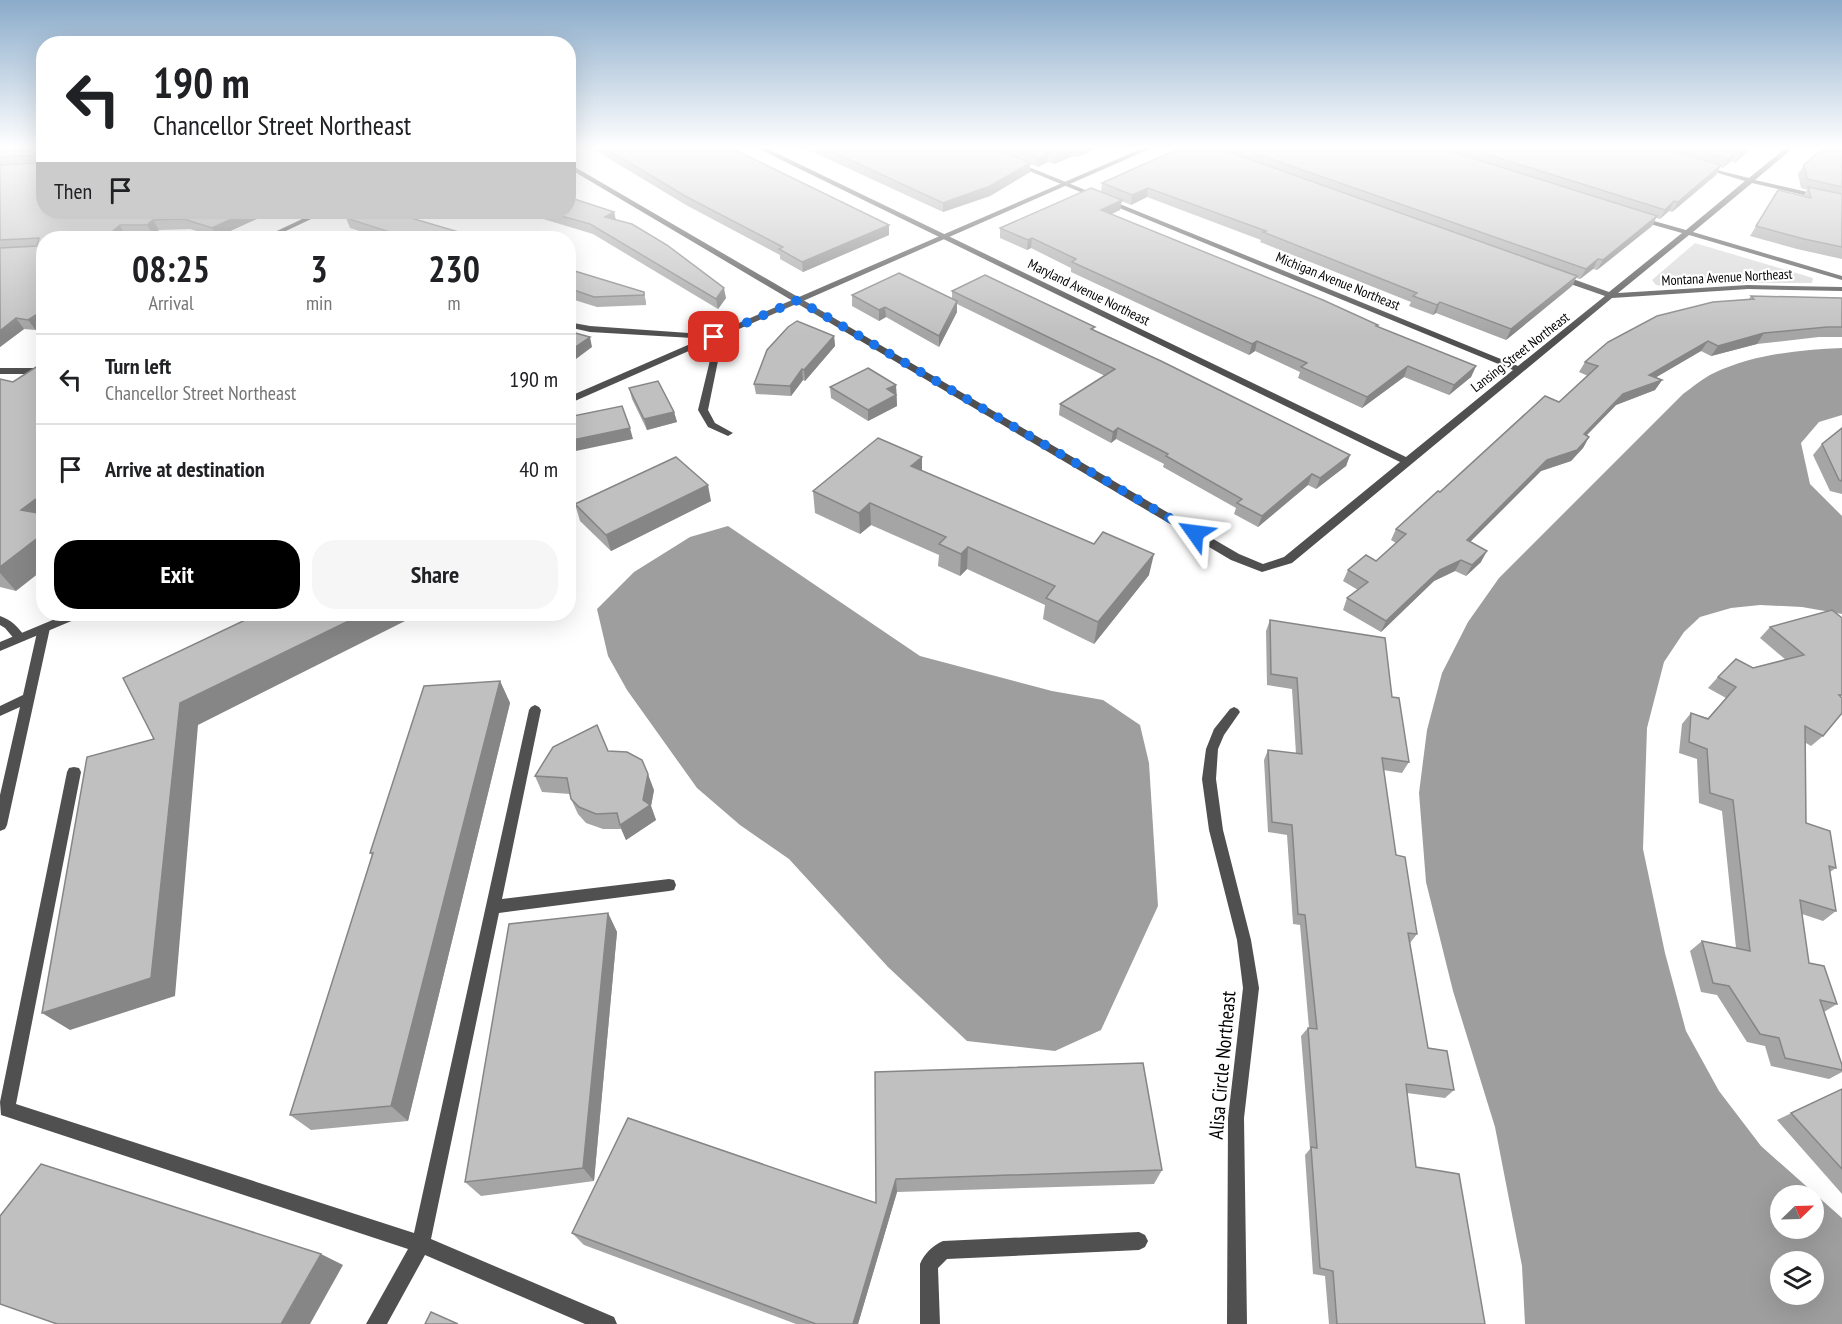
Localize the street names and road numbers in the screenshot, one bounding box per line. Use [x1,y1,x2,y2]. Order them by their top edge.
street label: Michigan Avenue Northeast [1273,248,1403,314]
street label: Maryland Avenue Northeast [1025,255,1153,329]
street label: Montana Avenue Northeast [1661,265,1793,289]
street label: Lansing Street Northeast [1467,308,1573,396]
street label: Alisa Circle Northeast [1203,989,1241,1140]

